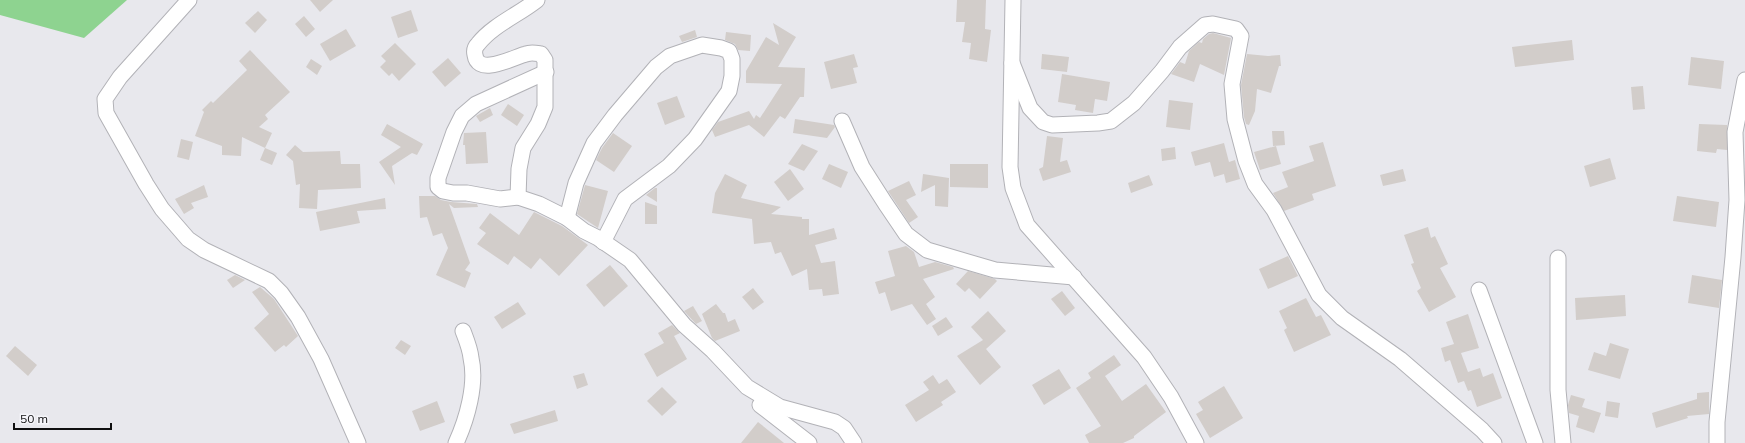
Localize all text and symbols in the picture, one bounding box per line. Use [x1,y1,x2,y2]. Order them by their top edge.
scale bar [14,405,111,431]
text: 50 m [20,411,48,426]

